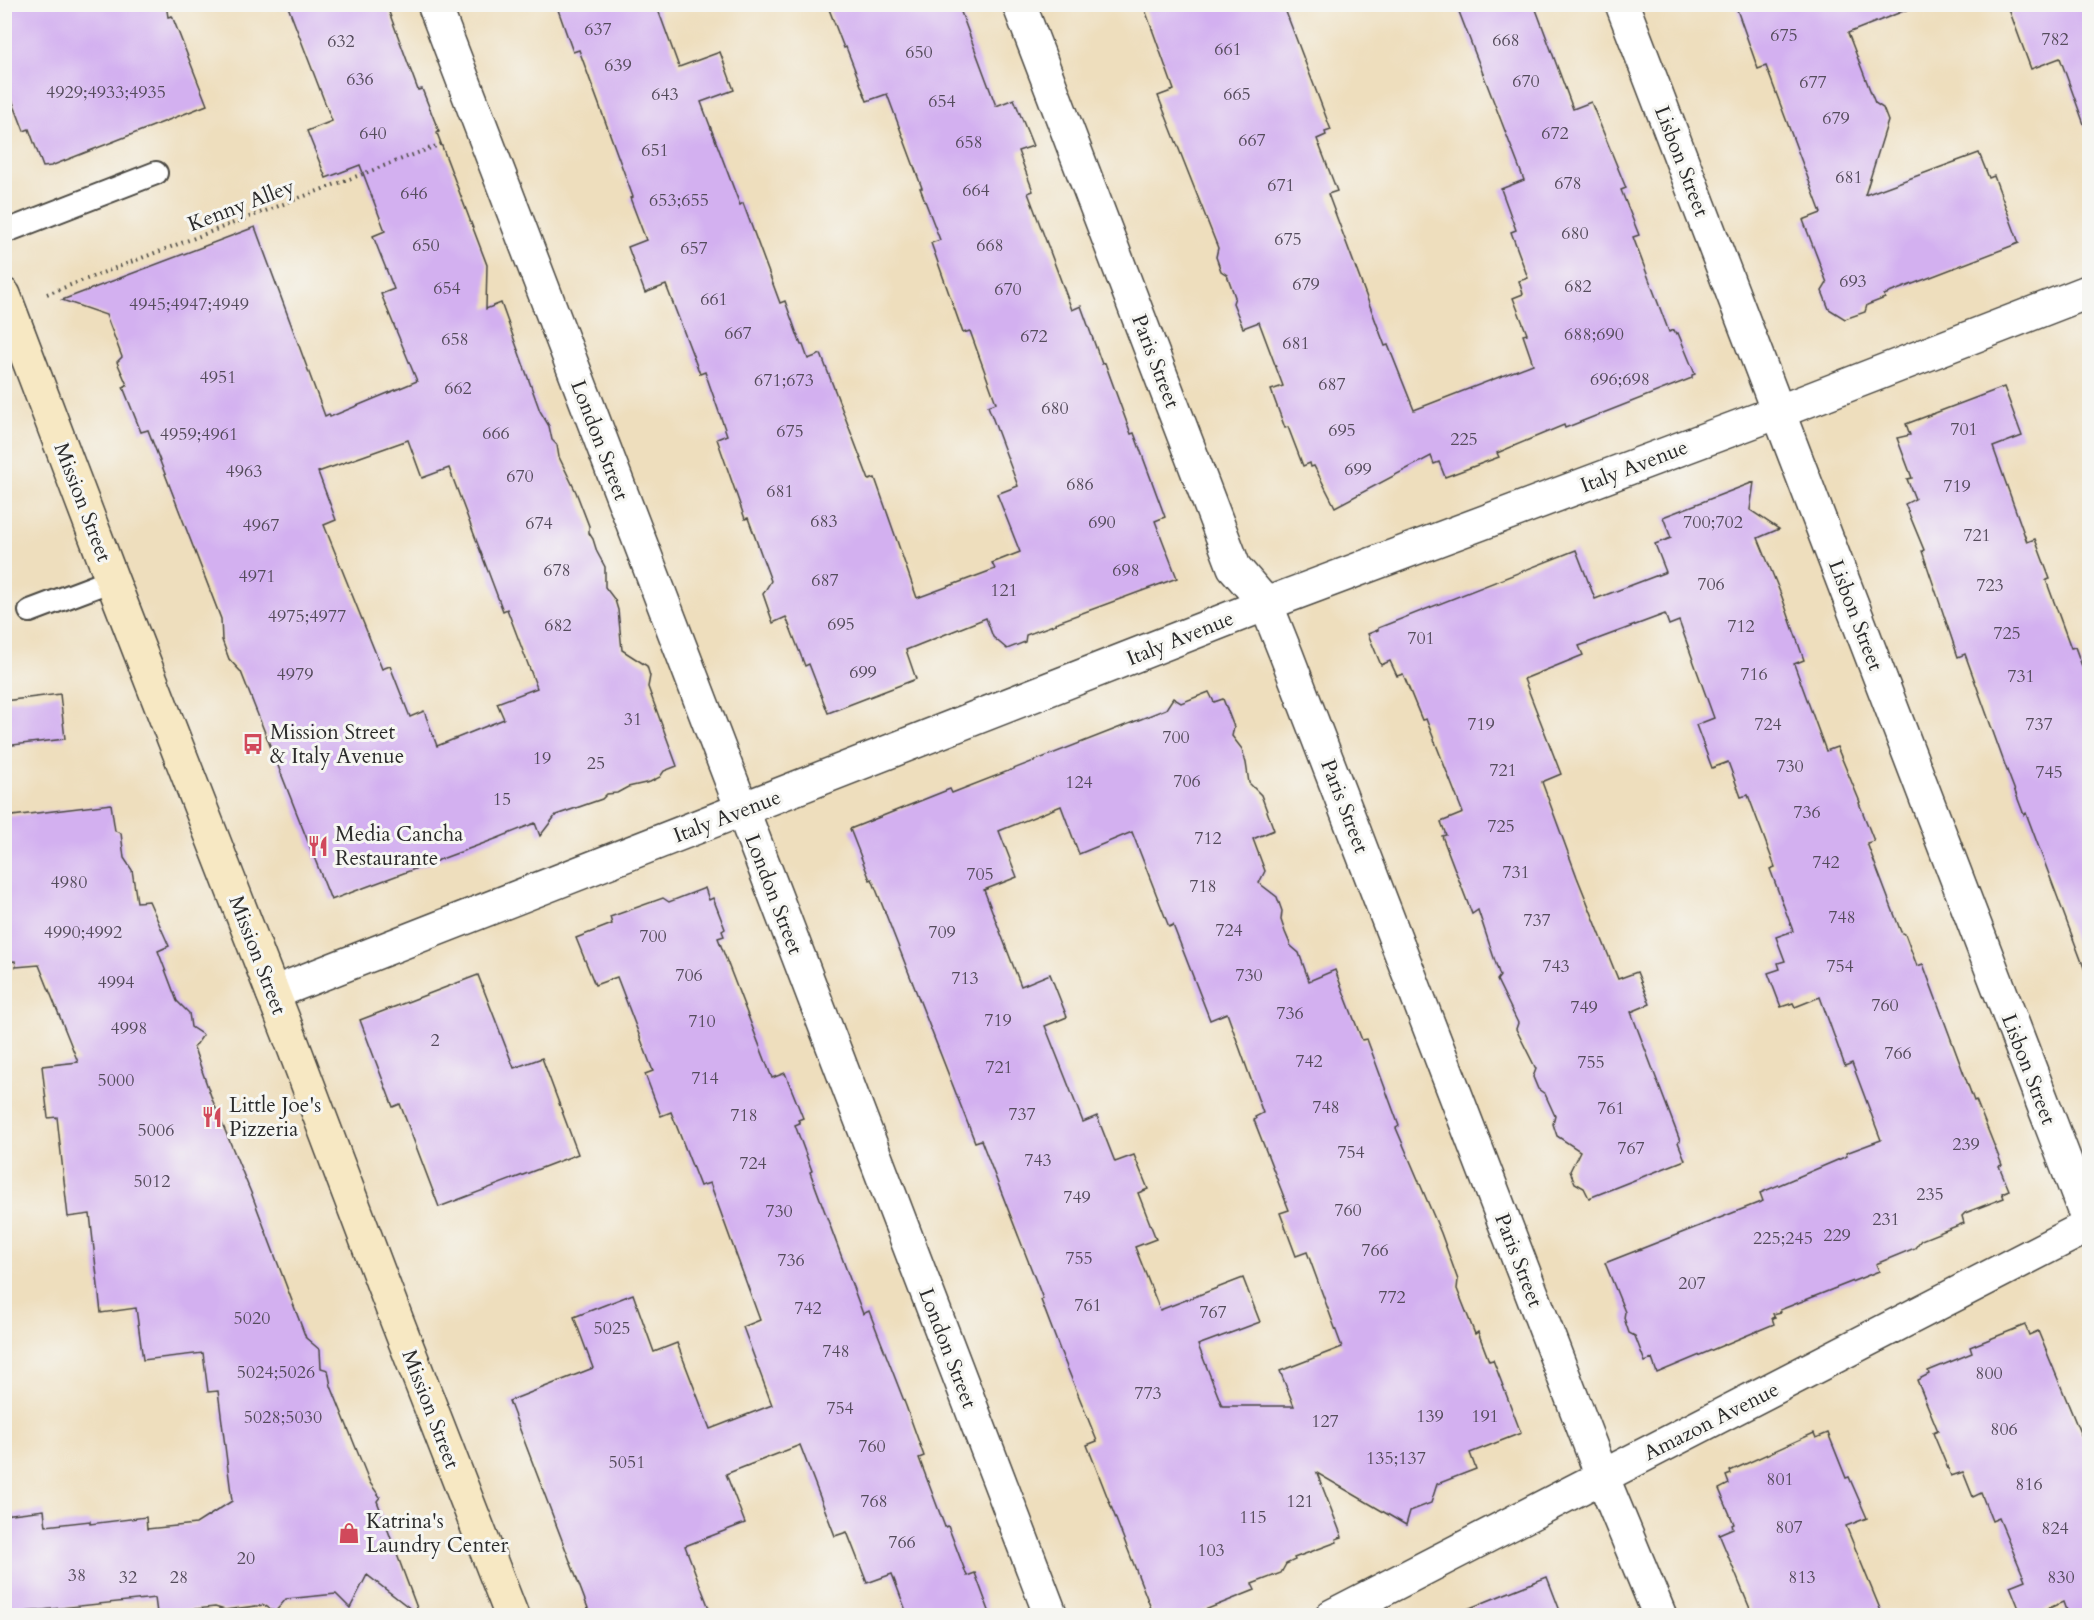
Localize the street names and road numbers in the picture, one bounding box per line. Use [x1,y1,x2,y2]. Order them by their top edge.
street label: Lisbon Street [1647,102,1716,221]
street label: Kenny Alley [184,172,299,239]
street label: Paris Street [1124,310,1187,413]
street label: London Street [563,376,636,505]
street label: Italy Avenue [1576,433,1692,500]
street label: Mission Street [47,439,119,566]
street label: Lisbon Street [1821,556,1890,675]
street label: Italy Avenue [1122,604,1238,673]
street label: Paris Street [1313,755,1376,858]
street label: Italy Avenue [669,783,785,850]
street label: London Street [737,830,810,959]
street label: Mission Street [222,892,294,1019]
street label: Lisbon Street [1994,1010,2063,1129]
street label: Paris Street [1487,1209,1550,1312]
street label: London Street [911,1284,984,1413]
street label: Mission Street [395,1346,467,1473]
street label: Amazon Avenue [1639,1375,1784,1468]

